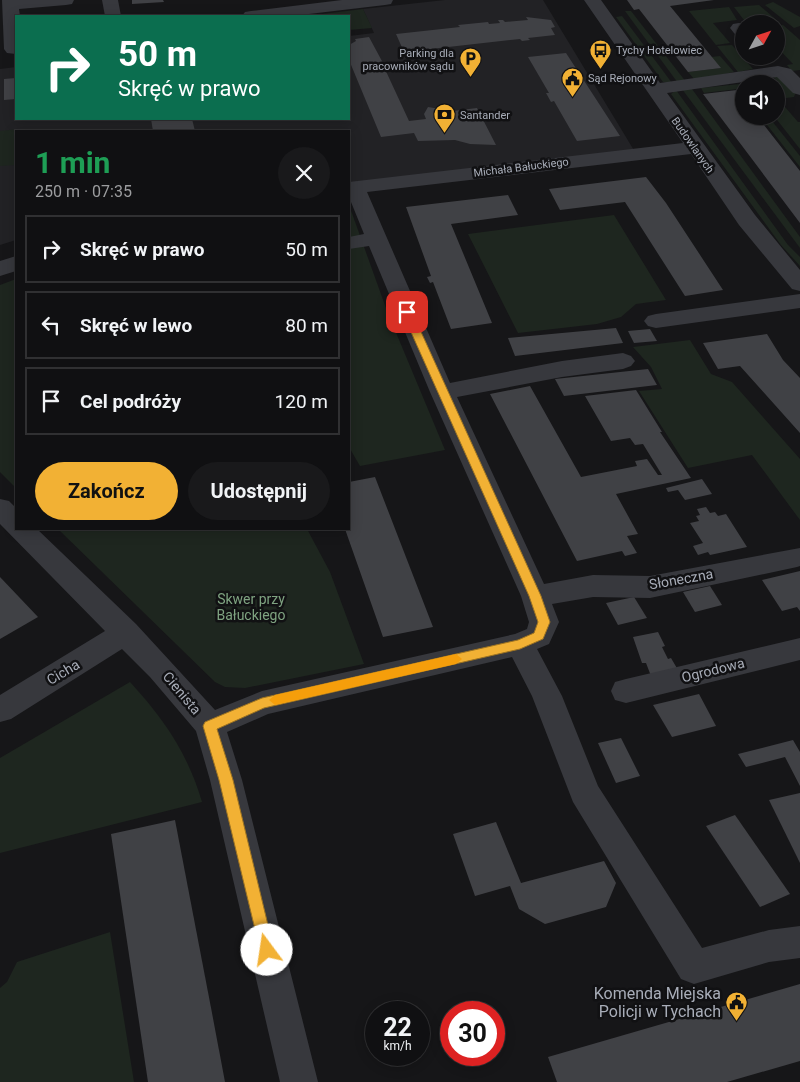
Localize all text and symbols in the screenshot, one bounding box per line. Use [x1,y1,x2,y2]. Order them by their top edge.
north arrow [735,15,785,65]
map controls [735,15,785,125]
text: 50 m [118,34,197,75]
icon: right [35,35,100,100]
bus stop icon: Tychy Hotelowiec [588,38,612,69]
place label: Tychy Hotelowiec [616,44,702,57]
place label: Parking dla pracowników sądu [363,47,454,73]
parking icon: Parking dla pracowników sądu [458,47,482,78]
public building icon: Sąd Rejonowy [560,66,584,97]
place label: Sąd Rejonowy [588,72,658,85]
button: sound [735,75,785,125]
text: Skręć w prawo [118,76,261,101]
bank icon: Santander [432,103,456,134]
place label: Santander [460,109,510,122]
street label: Budowlanych [669,115,717,176]
text: 1 min [35,145,110,180]
button: close [278,147,330,199]
street label: Michała Bałuckiego [473,155,569,180]
text: 250 m · 07:35 [35,182,132,201]
icon: right [37,235,65,263]
text: Skręć w prawo [80,238,204,261]
text: 50 m [285,238,328,261]
pin [386,291,428,333]
icon: arrive [393,298,421,326]
icon: left [37,311,65,339]
text: Skręć w lewo [80,314,192,337]
text: 80 m [285,314,328,337]
icon: arrive [37,387,65,415]
text: Cel podróży [80,390,181,413]
text: 120 m [275,390,328,413]
button: Zakończ [35,462,178,520]
button: Udostępnij [188,462,330,520]
street label: Słoneczna [648,565,714,593]
park label: Skwer przy Bałuckiego [217,591,285,623]
street label: Ogrodowa [680,654,746,686]
street label: Cicha [44,656,82,688]
street label: Cienista [160,669,204,717]
position arrow [240,923,292,975]
place label: Komenda Miejska Policji w Tychach [594,984,721,1021]
public building icon: Komenda Miejska Policji w Tychach [725,990,749,1021]
speed limit sign: 30 [440,1001,505,1066]
text: 22 [383,1013,412,1042]
text: km/h [383,1039,412,1053]

